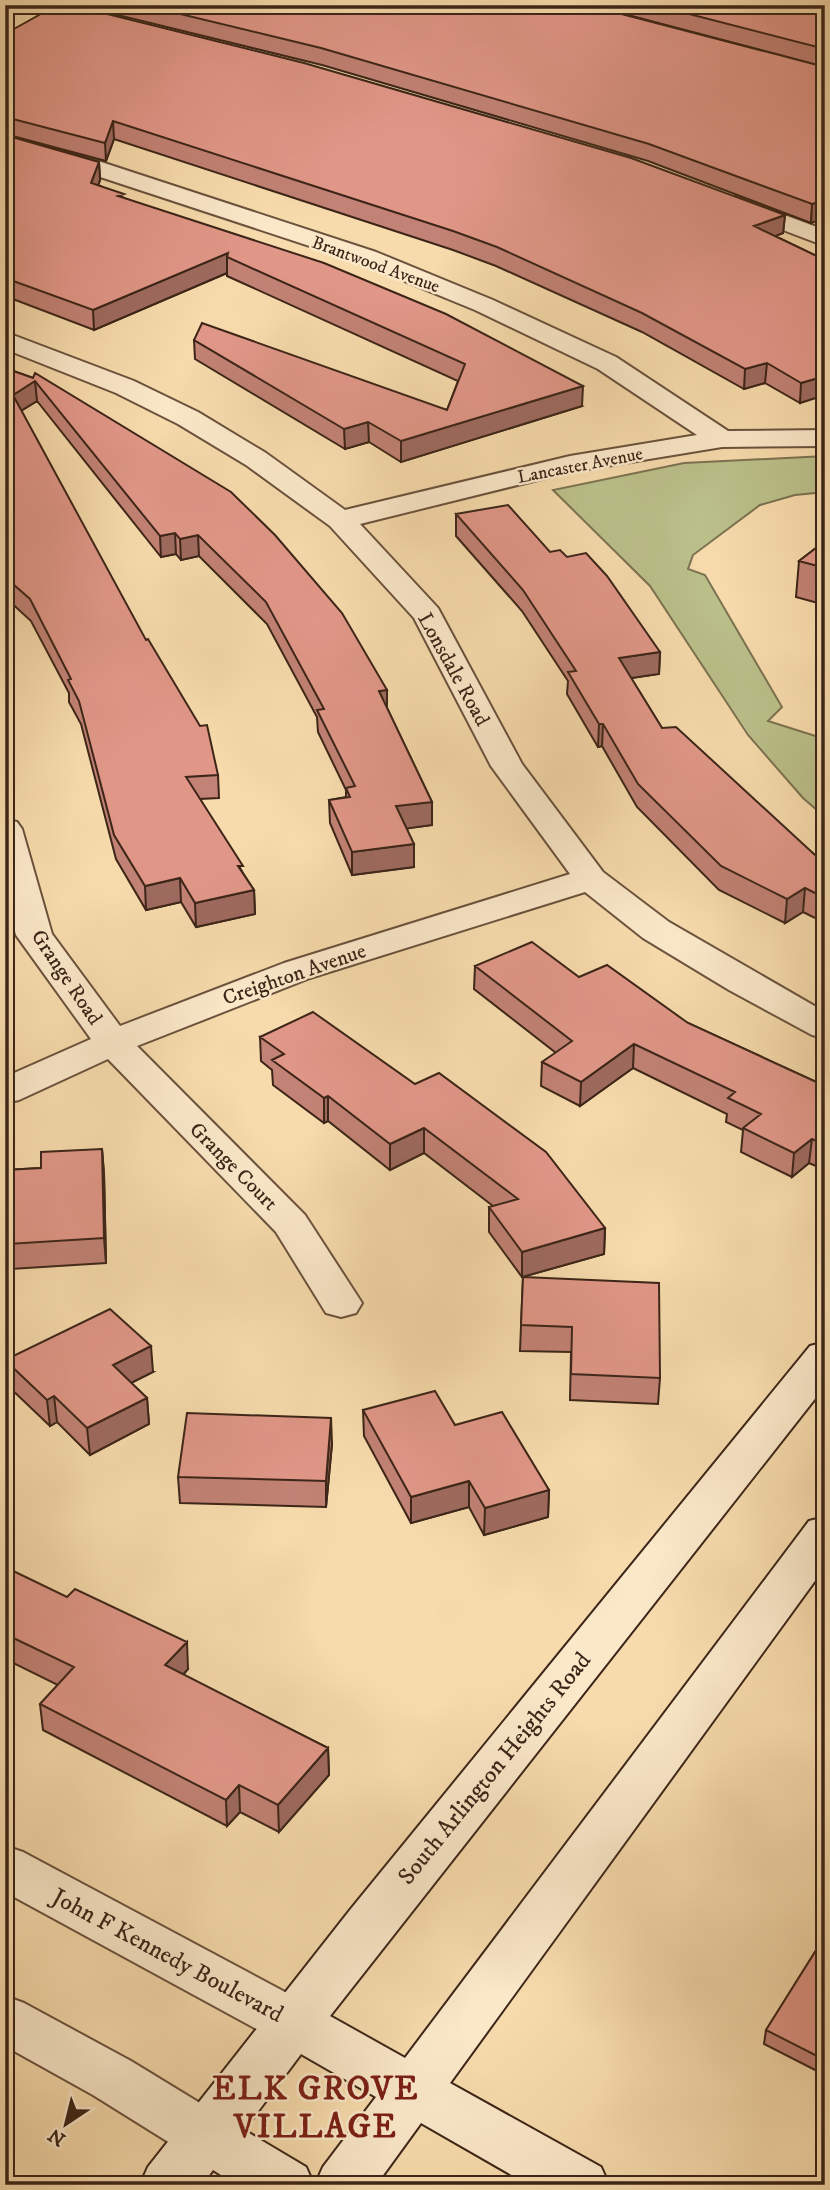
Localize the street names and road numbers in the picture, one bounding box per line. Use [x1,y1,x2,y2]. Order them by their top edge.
street label: Brantwood Avenue [309,232,443,298]
street label: Lancaster Avenue [516,443,645,489]
street label: Lonsdale Road [411,608,495,731]
street label: Grange Road [25,925,108,1031]
street label: Creighton Avenue [219,938,370,1012]
street label: Grange Court [184,1117,283,1217]
street label: South Arlington Heights Road [392,1646,598,1891]
street label: John F Kennedy Boulevard [45,1881,288,2030]

